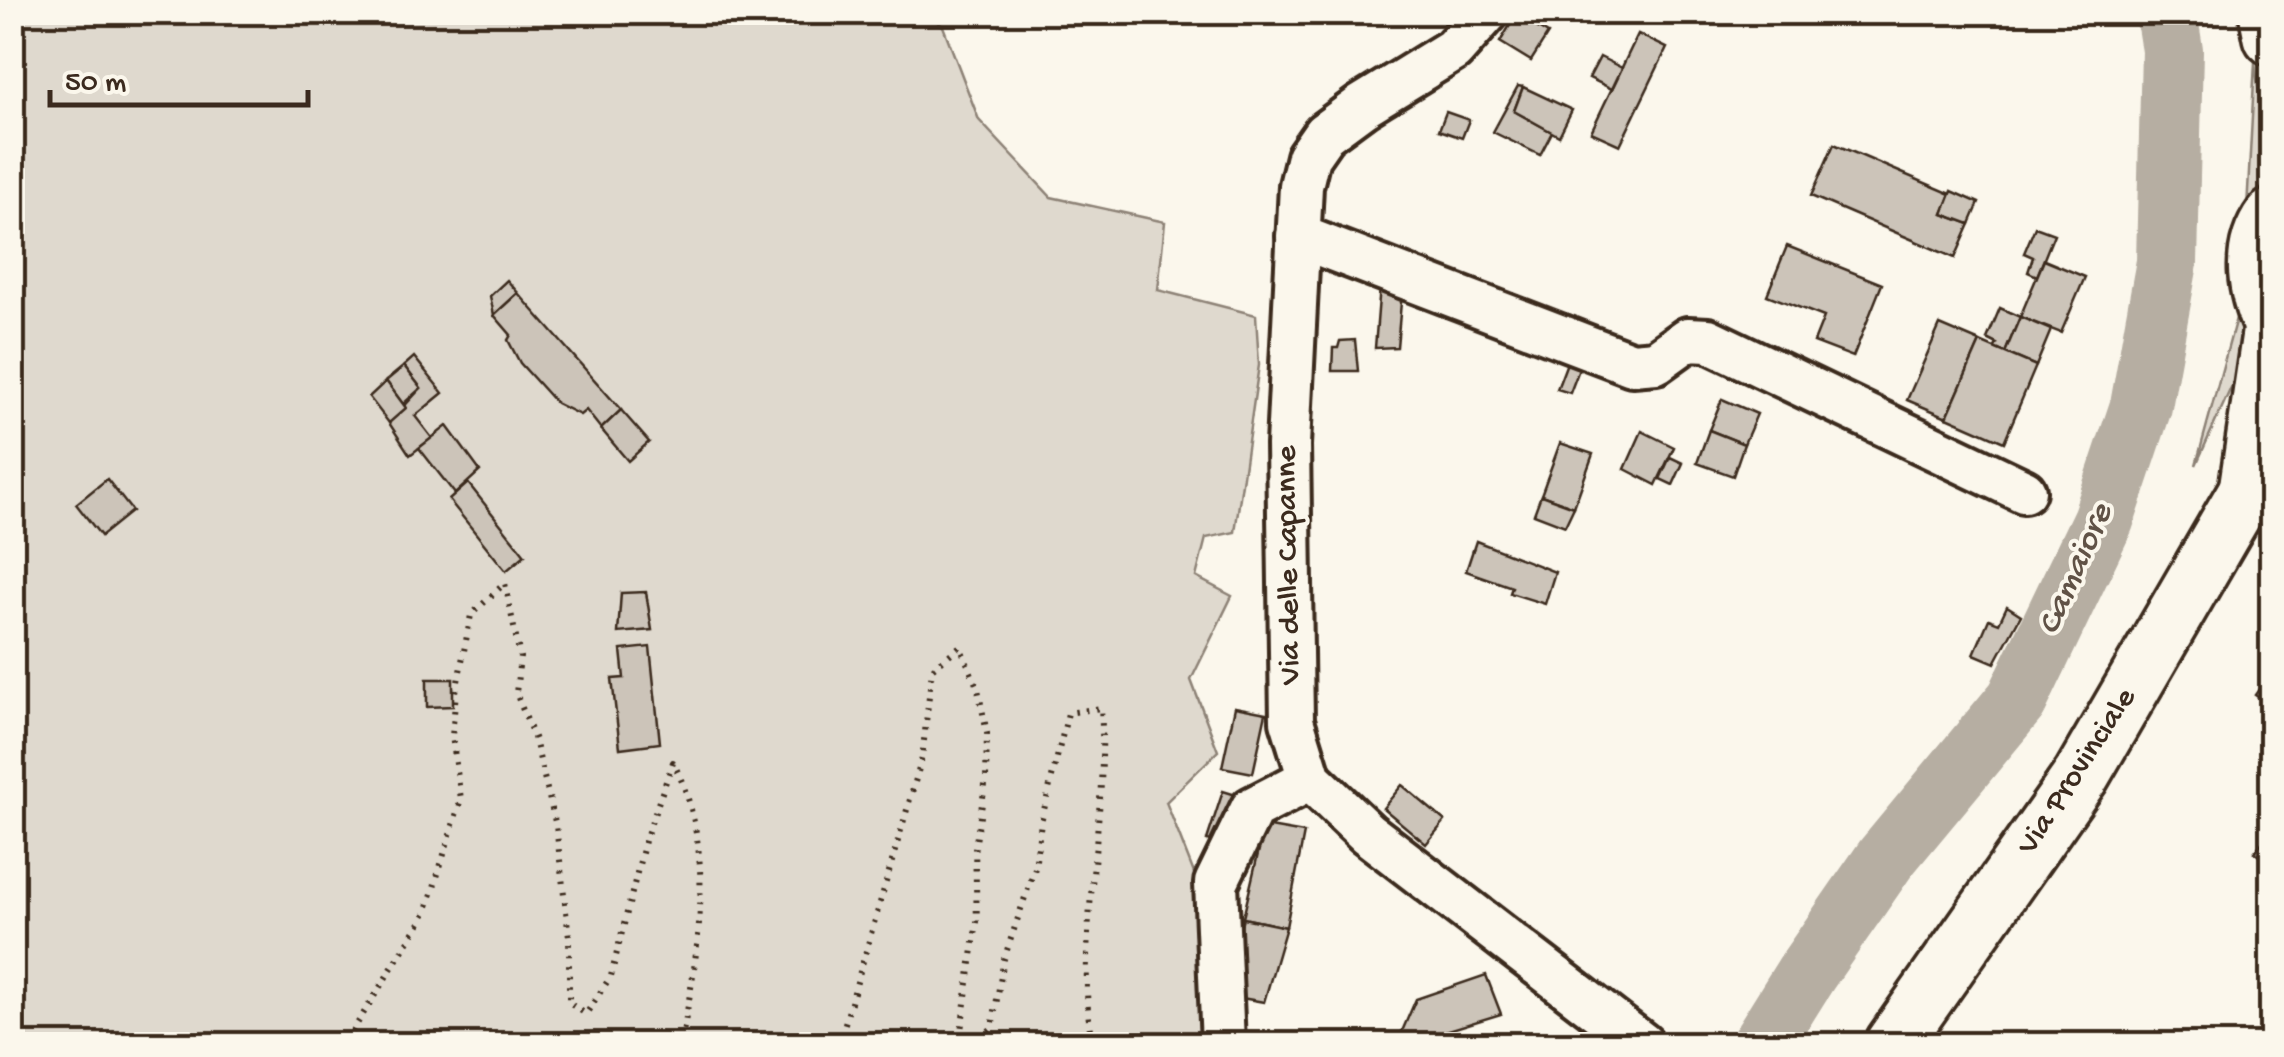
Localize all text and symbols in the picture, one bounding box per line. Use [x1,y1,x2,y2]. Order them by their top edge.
scale bar [50,45,308,107]
text: 50 m [65,67,126,102]
street label: Via delle Capanne [1269,445,1311,686]
water label: Camaiore [2030,496,2125,642]
street label: Via Provinciale [2009,681,2146,863]

